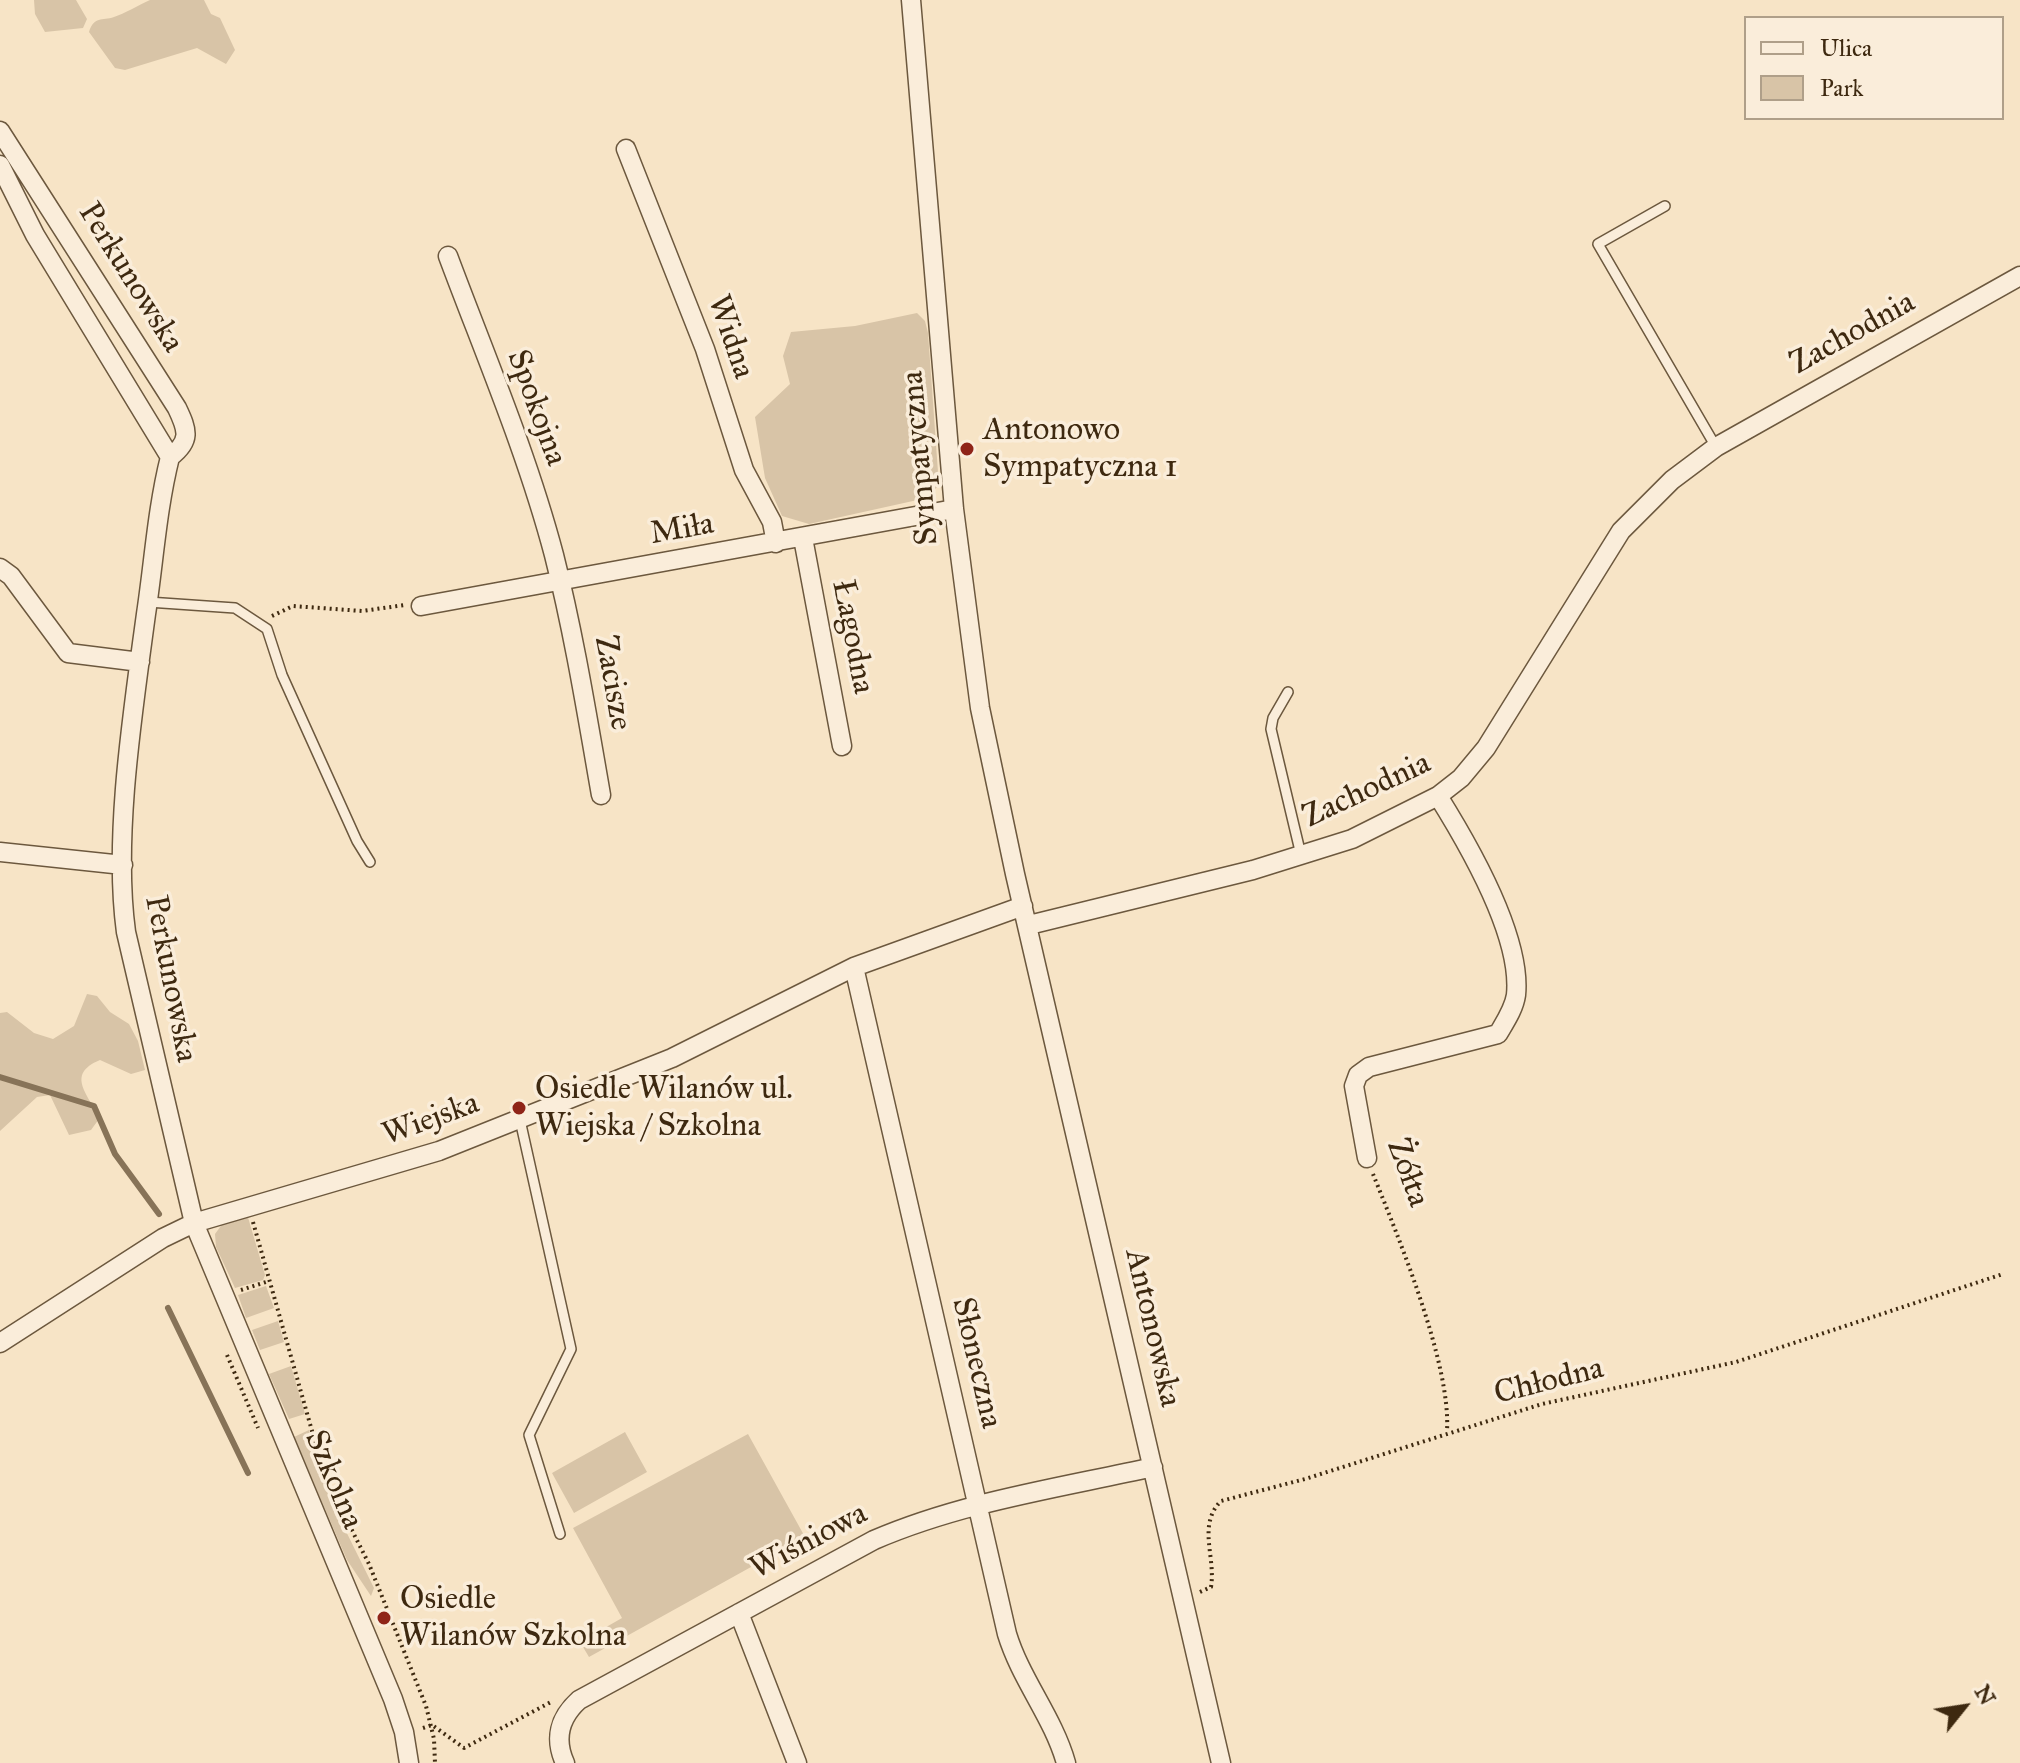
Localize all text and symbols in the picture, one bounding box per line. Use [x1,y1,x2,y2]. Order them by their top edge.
legend [1744,16,2004,120]
text: Ulica [1820,33,1872,63]
text: Park [1820,73,1863,103]
street label: Perkunowska [69,196,191,360]
street label: Zachodnia [1784,284,1922,384]
street label: Widna [698,290,762,384]
street label: Spokojna [497,345,575,471]
street label: Sympatyczna [894,369,948,547]
place label: Antonowo Sympatyczna 1 [983,412,1177,487]
marker: Antonowo Sympatyczna 1 [958,440,976,458]
street label: Miła [647,506,717,554]
street label: Łagodna [822,577,882,697]
street label: Zacisze [585,633,639,733]
street label: Zachodnia [1297,745,1437,837]
street label: Perkunowska [135,892,205,1066]
place label: Osiedle Wilanów ul. Wiejska / Szkolna [535,1071,793,1146]
street label: Wiejska [377,1085,485,1155]
marker: Osiedle Wilanów ul. Wiejska / Szkolna [510,1099,528,1117]
street label: Żółta [1377,1134,1437,1212]
street label: Antonowska [1115,1245,1189,1411]
street label: Słoneczna [942,1294,1010,1432]
street label: Chłodna [1490,1350,1608,1414]
street label: Szkolna [295,1425,371,1535]
street label: Wiśniowa [744,1495,874,1589]
place label: Osiedle Wilanów Szkolna [400,1581,626,1656]
marker: Osiedle Wilanów Szkolna [375,1609,393,1627]
north arrow [1924,1667,2004,1747]
text: N [1969,1680,2002,1710]

